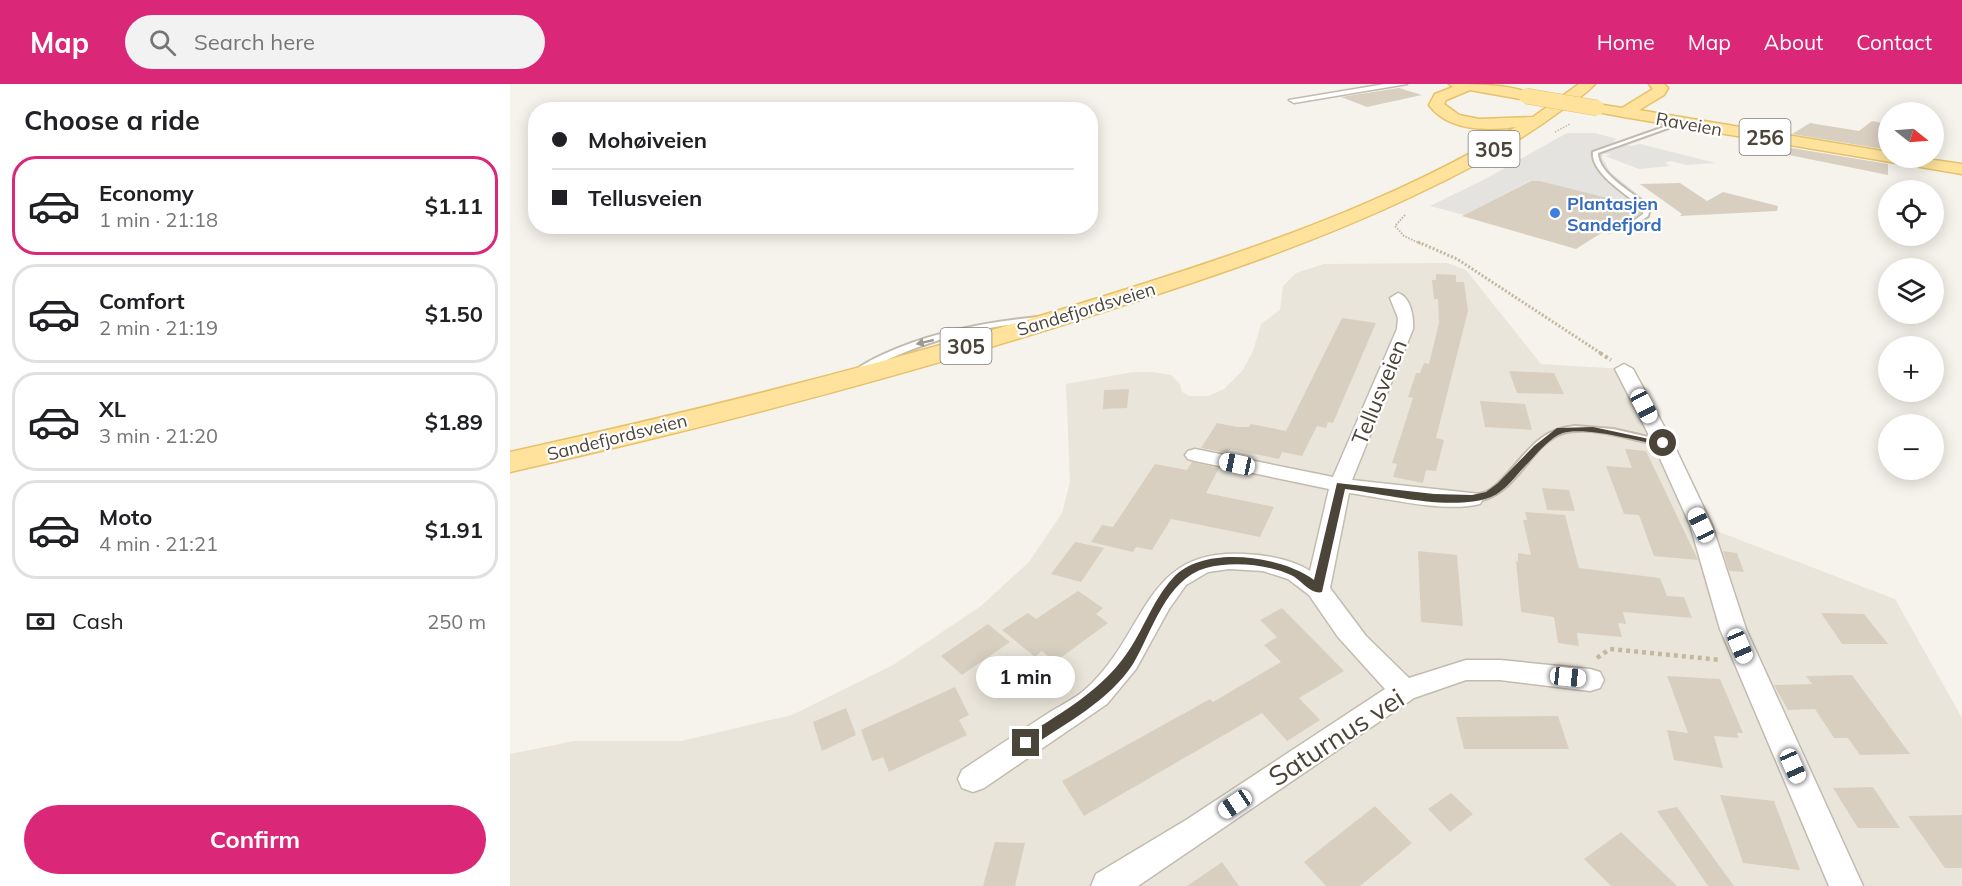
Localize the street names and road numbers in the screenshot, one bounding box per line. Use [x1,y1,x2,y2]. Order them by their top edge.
street label: Raveien [1654,107,1724,141]
road number: 256 [1740,119,1790,155]
road number: 305 [1468,131,1520,167]
street label: Sandefjordsveien [1014,277,1158,341]
road number: 305 [940,328,992,364]
street label: Tellusveien [1345,335,1413,449]
street label: Sandefjordsveien [545,408,689,466]
street label: Saturnus vei [1262,681,1410,793]

